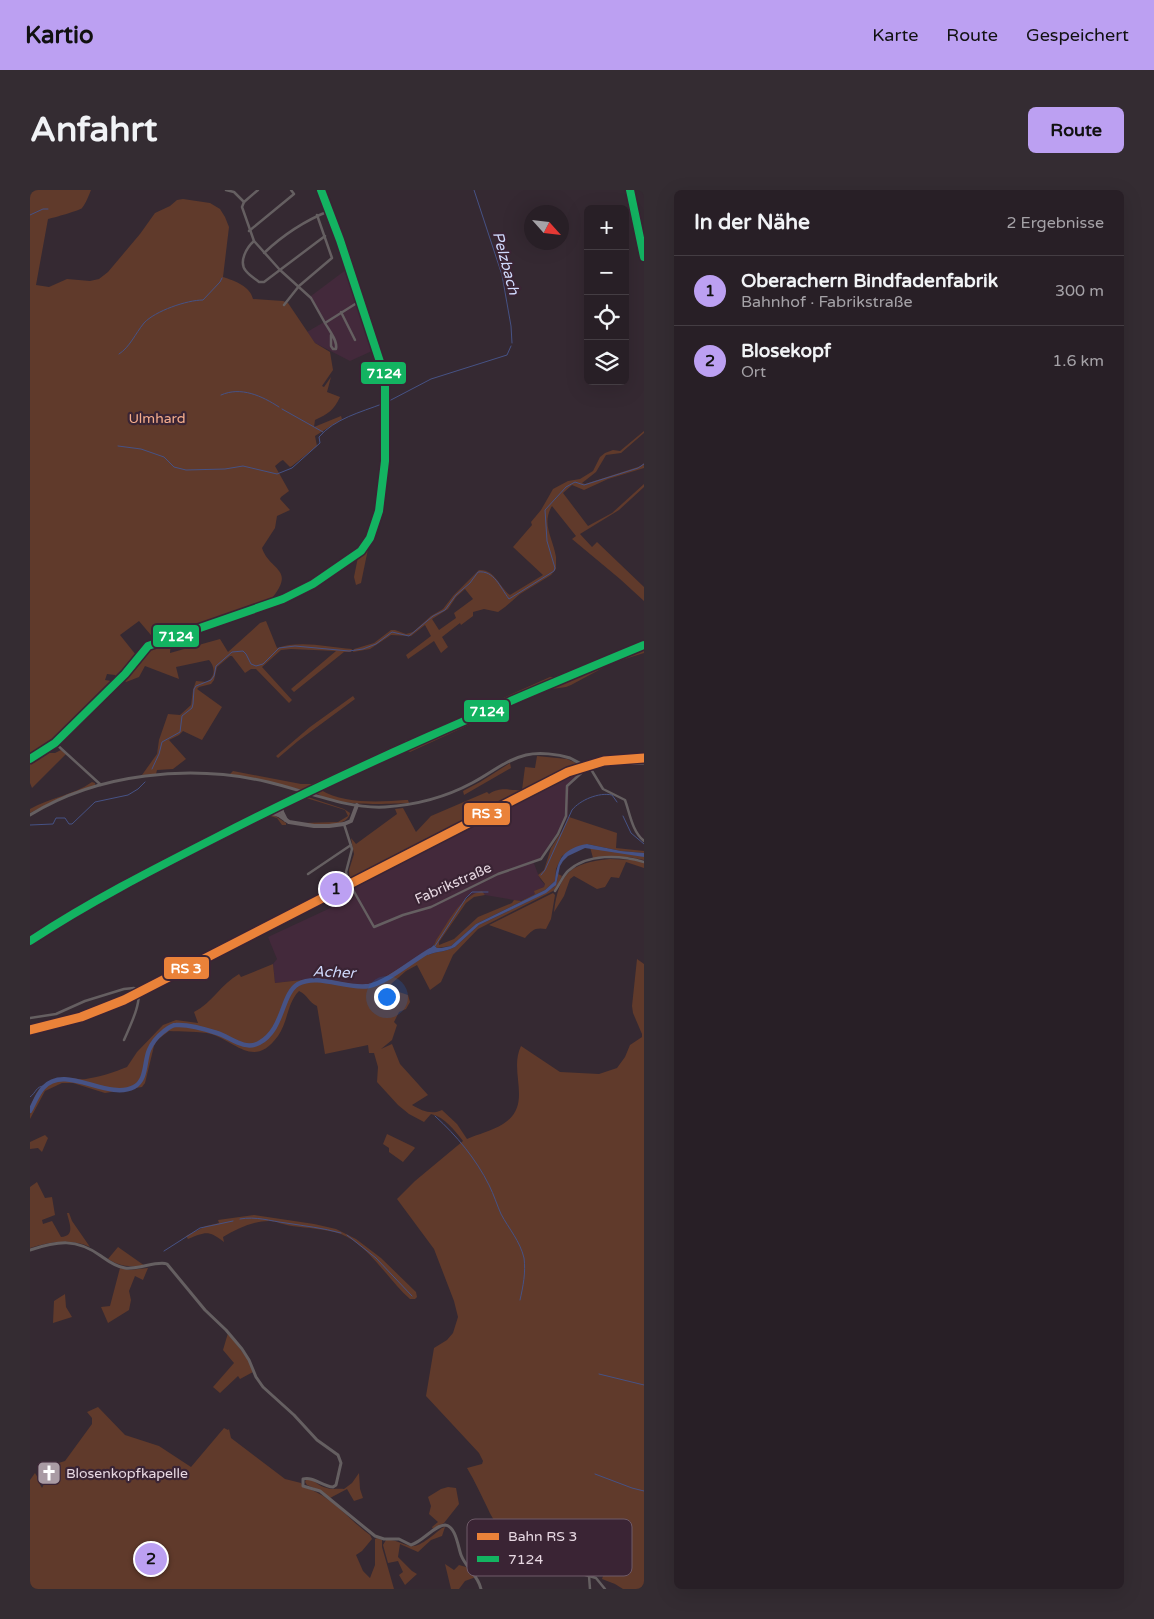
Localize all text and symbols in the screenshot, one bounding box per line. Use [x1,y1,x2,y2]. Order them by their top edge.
text: Kartio [25,21,94,50]
text: Karte [872,24,918,46]
text: Route [946,24,998,46]
text: Gespeichert [1026,24,1129,46]
button: Route [1028,107,1124,153]
text: Anfahrt [30,109,157,151]
north arrow [524,205,569,250]
map controls [584,205,629,385]
button: + [584,205,629,250]
text: In der Nähe [694,210,810,235]
text: 2 Ergebnisse [1006,213,1104,233]
water label: Pelzbach [489,229,523,297]
button: − [584,250,629,295]
text: Oberachern Bindfadenfabrik [741,270,998,292]
text: 1 [705,281,715,301]
text: 300 m [1055,281,1104,301]
text: Bahnhof · Fabrikstraße [741,292,913,312]
button: locate [584,295,629,340]
button: layers [584,340,629,385]
text: Blosekopf [741,340,831,362]
text: 2 [705,351,715,371]
text: 1.6 km [1052,351,1104,371]
line badge: 7124 [360,361,407,385]
text: Ort [741,362,766,382]
text: 7124 [366,365,402,382]
park label: Ulmhard [128,410,186,427]
line badge: 7124 [152,624,200,648]
text: 7124 [158,628,194,645]
line badge: 7124 [463,699,510,723]
text: 7124 [469,703,505,720]
line badge: RS 3 [463,802,511,826]
text: RS 3 [471,805,503,822]
street label: Fabrikstraße [412,859,494,908]
pin: 1 [320,870,352,908]
line badge: RS 3 [163,956,210,980]
text: RS 3 [170,960,202,977]
water label: Acher [312,962,358,982]
your location [374,984,400,1010]
church icon: Blosenkopfkapelle [36,1460,62,1486]
place label: Blosenkopfkapelle [66,1465,188,1482]
legend [467,1519,632,1576]
text: Bahn RS 3 [508,1528,577,1545]
pin: 2 [135,1540,167,1578]
text: 7124 [508,1551,543,1568]

